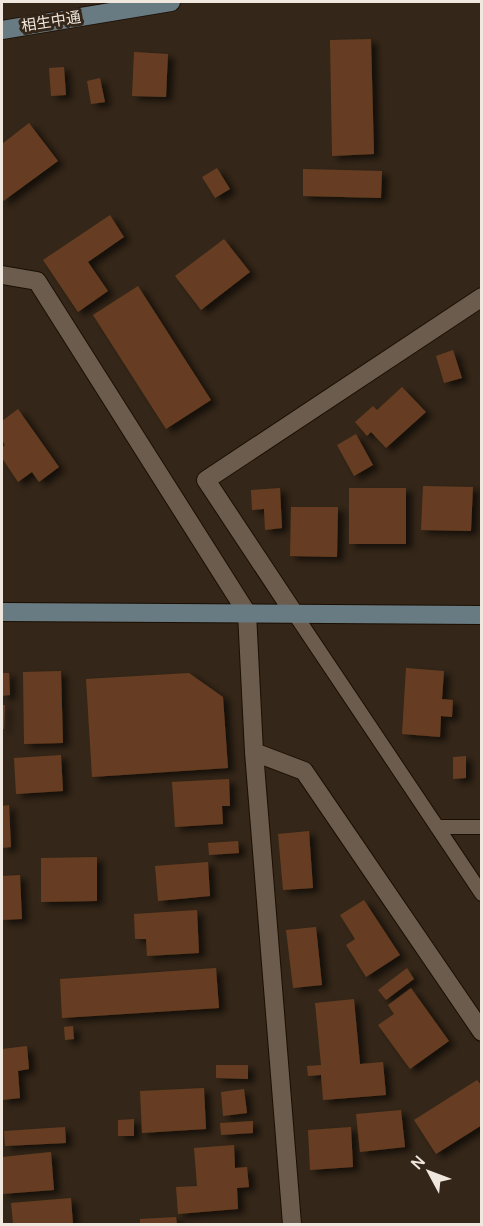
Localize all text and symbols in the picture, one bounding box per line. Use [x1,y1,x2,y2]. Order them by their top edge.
street label: 相生中通 [20,6,82,36]
north arrow [399,1142,459,1202]
text: N [406,1151,430,1174]

